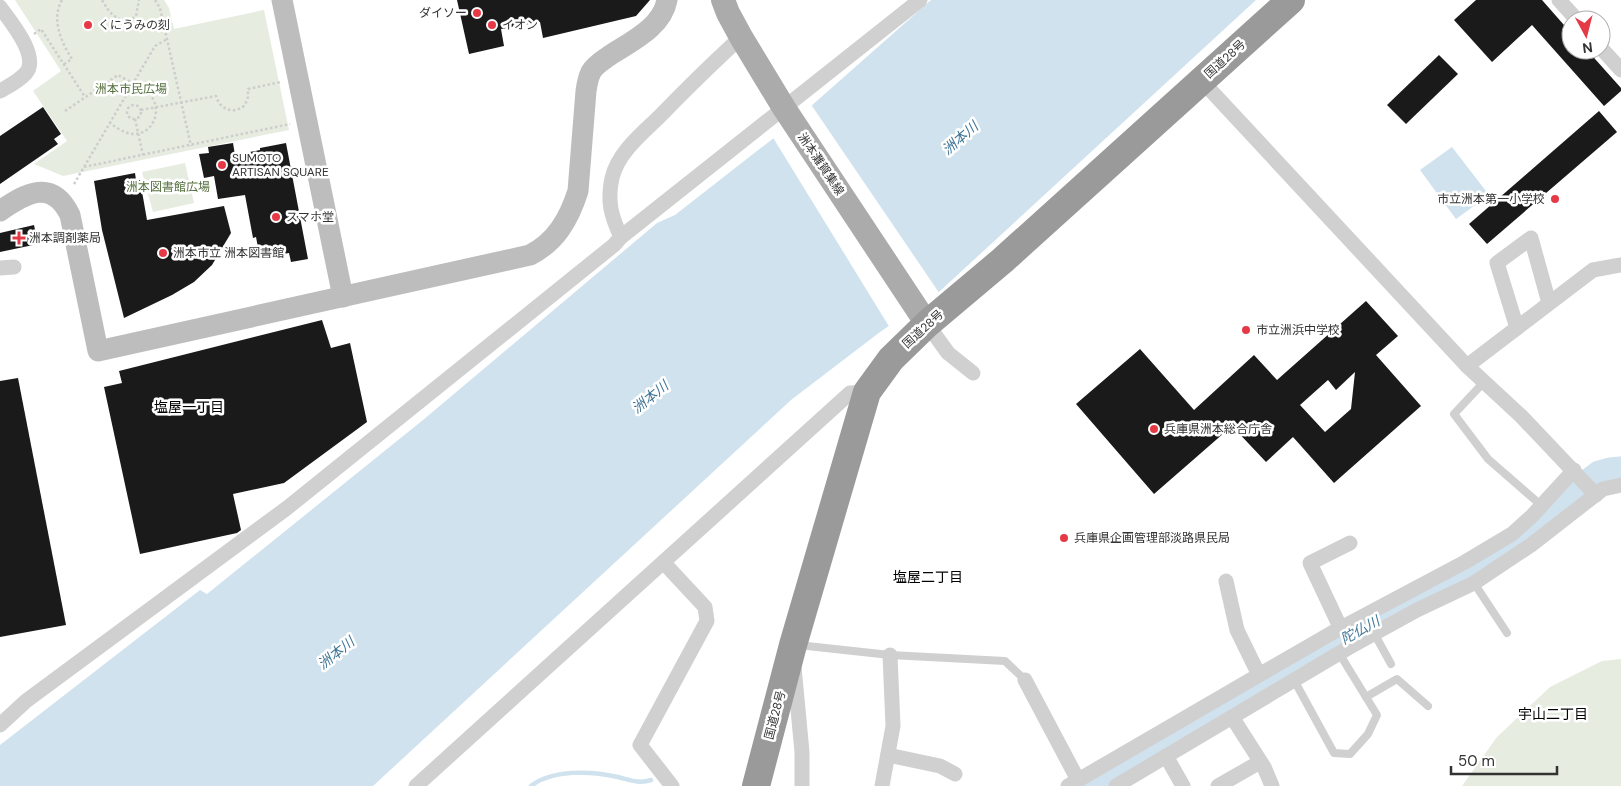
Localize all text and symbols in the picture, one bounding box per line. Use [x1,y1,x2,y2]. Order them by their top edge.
place label: ダイソー [419,5,467,21]
marker: ダイソー [471,7,483,19]
north arrow [1561,10,1611,60]
place label: くにうみの刻 [98,17,170,33]
place label: イオン [502,17,538,33]
marker: くにうみの刻 [82,19,94,31]
marker: イオン [486,19,498,31]
street label: 国道28号 [1201,36,1249,82]
text: N [1581,38,1594,57]
park label: 洲本市民広場 [95,81,167,97]
water label: 洲本川 [938,116,983,159]
street label: 洲本灘賀集線 [794,130,848,198]
place label: SUMOTO ARTISAN SQUARE [232,150,329,180]
marker: SUMOTO ARTISAN SQUARE [216,159,228,171]
park label: 洲本図書館広場 [126,179,210,195]
place label: 市立洲本第一小学校 [1437,191,1545,207]
marker: 市立洲本第一小学校 [1549,193,1561,205]
place label: スマホ堂 [286,209,334,225]
marker: スマホ堂 [270,211,282,223]
place label: 洲本調剤薬局 [29,230,101,246]
marker: 洲本調剤薬局 [13,232,25,244]
place label: 洲本市立 洲本図書館 [173,245,284,261]
marker: 洲本市立 洲本図書館 [157,247,169,259]
street label: 国道28号 [899,306,947,352]
place label: 市立洲浜中学校 [1256,322,1340,338]
marker: 市立洲浜中学校 [1240,324,1252,336]
water label: 洲本川 [628,376,674,417]
district label: 塩屋一丁目 [154,398,224,416]
place label: 兵庫県洲本総合庁舎 [1164,421,1272,437]
marker: 兵庫県洲本総合庁舎 [1148,423,1160,435]
place label: 兵庫県企画管理部淡路県民局 [1074,530,1230,546]
marker: 兵庫県企画管理部淡路県民局 [1058,532,1070,544]
district label: 塩屋二丁目 [893,568,963,586]
water label: 陀仏川 [1337,611,1384,648]
water label: 洲本川 [314,632,360,673]
street label: 国道28号 [761,689,789,741]
district label: 宇山二丁目 [1518,705,1588,723]
scale bar [1451,744,1557,776]
text: 50 m [1458,751,1495,771]

